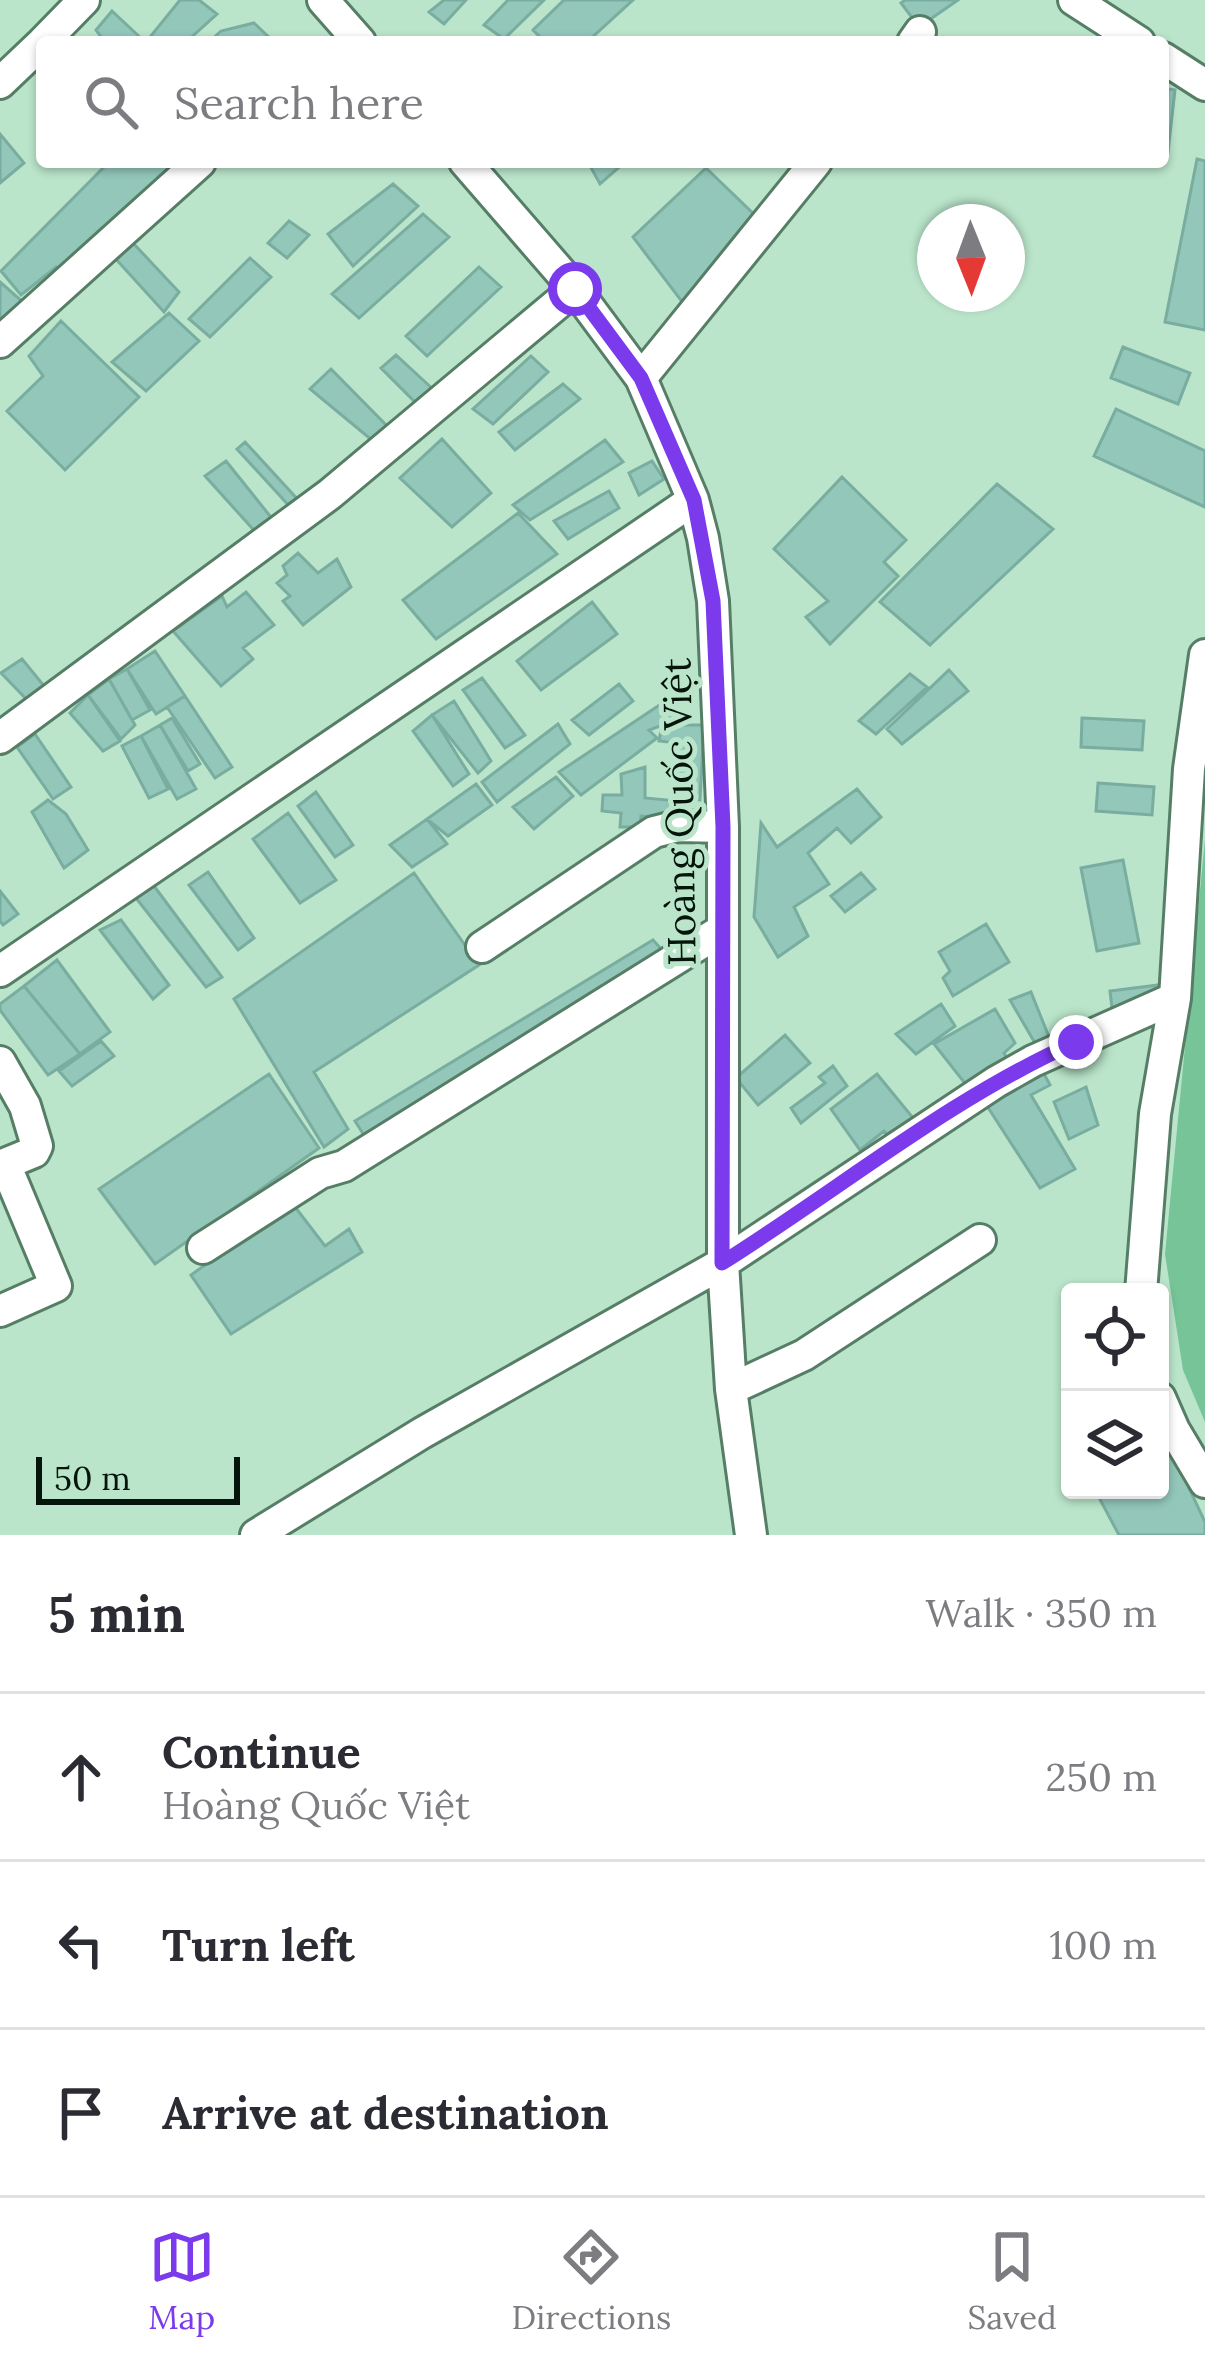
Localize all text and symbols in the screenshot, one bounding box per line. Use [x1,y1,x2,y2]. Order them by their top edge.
search box [36,36,1169,168]
icon: search [78,69,144,135]
text: Search here [174,74,424,131]
north arrow [917,204,1025,312]
route start [548,262,602,316]
street label: Hoàng Quốc Việt [651,657,707,967]
route end [1049,1015,1103,1069]
map controls [1061,1283,1169,1499]
button: locate [1061,1283,1169,1391]
button: layers [1061,1391,1169,1499]
scale bar [36,1451,240,1504]
text: 50 m [54,1457,131,1499]
text: 5 min [48,1581,185,1646]
text: Walk · 350 m [925,1588,1157,1638]
text: Continue [162,1723,361,1780]
icon: ahead [48,1744,114,1810]
text: 250 m [1045,1752,1157,1802]
text: Hoàng Quốc Việt [162,1780,470,1830]
icon: left [48,1912,114,1978]
text: Turn left [162,1916,355,1973]
text: 100 m [1049,1920,1157,1970]
icon: arrive [48,2080,114,2146]
text: Arrive at destination [162,2084,609,2141]
tab: Map [148,2224,215,2338]
tab: Directions [512,2224,671,2338]
tab: Saved [968,2224,1057,2338]

